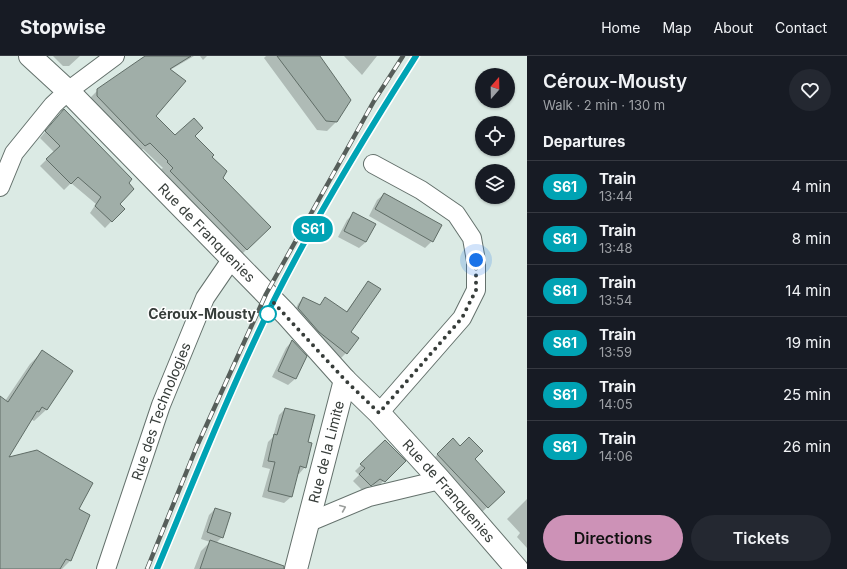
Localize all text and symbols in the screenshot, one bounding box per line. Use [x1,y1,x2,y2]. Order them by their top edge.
text: Stopwise [20,16,106,39]
text: Home [601,19,640,36]
text: Map [662,19,692,36]
text: About [714,19,753,36]
text: Contact [775,19,827,36]
north arrow [475,68,515,108]
map controls [475,68,515,204]
button: heart [789,69,831,111]
text: Céroux-Mousty [543,70,687,93]
text: Walk · 2 min · 130 m [543,97,665,113]
button: locate [475,116,515,156]
text: Departures [543,132,625,151]
button: layers [475,164,515,204]
text: Train [599,169,636,188]
text: 4 min [791,177,831,196]
text: S61 [553,178,577,195]
street label: Rue de Franquenies [155,179,259,285]
text: 13:44 [599,188,633,204]
line badge: S61 [290,216,336,242]
text: S61 [301,220,325,237]
text: Train [599,221,636,240]
text: 8 min [792,229,831,248]
text: S61 [553,230,577,247]
text: 13:48 [599,240,633,256]
your location [466,250,486,270]
text: Train [599,273,636,292]
text: 14 min [785,281,831,300]
text: S61 [553,282,577,299]
text: 13:54 [599,292,632,308]
place label: Céroux-Mousty [148,305,257,322]
marker: Céroux-Mousty [259,305,277,323]
text: Train [599,325,636,344]
text: 19 min [786,333,831,352]
text: S61 [553,334,577,351]
street label: Rue des Technologies [127,340,194,482]
text: 13:59 [599,344,632,360]
text: Train [599,377,636,396]
text: 25 min [783,385,831,404]
text: S61 [553,386,577,403]
text: 14:05 [599,396,633,412]
street label: Rue de la Limite [304,399,347,505]
text: Train [599,429,636,448]
street label: Rue de Franquenies [399,436,499,546]
text: 26 min [783,437,831,456]
text: S61 [553,438,577,455]
text: 14:06 [599,448,633,464]
one-way arrow [339,505,346,513]
button: Directions [543,515,683,561]
button: Tickets [691,515,831,561]

